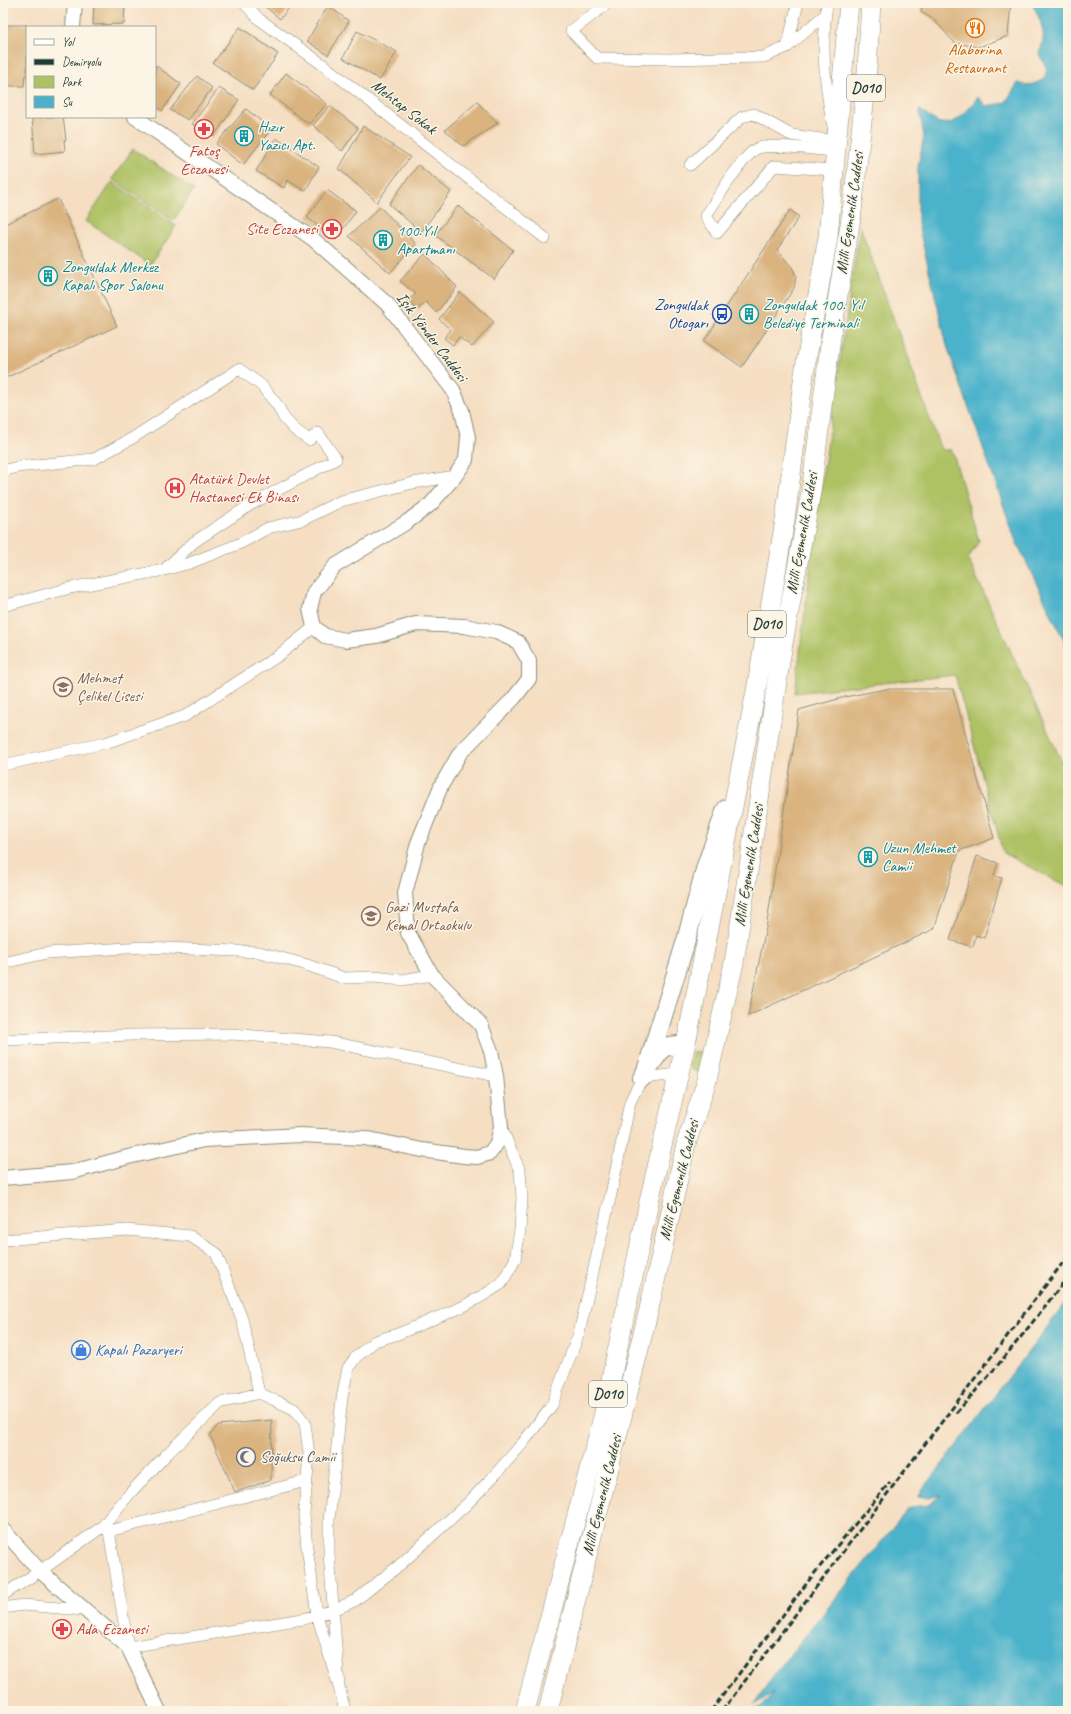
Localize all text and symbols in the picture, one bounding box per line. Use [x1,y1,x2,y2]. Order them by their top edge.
restaurant icon: Alaborina Restaurant [964,17,986,39]
legend [26,26,156,118]
text: Yol [62,34,76,50]
place label: Alaborina Restaurant [944,40,1008,78]
text: Demiryolu [62,54,103,70]
text: Park [62,74,83,90]
street label: Mehtap Sokak [367,75,442,140]
road number: D010 [847,75,885,101]
text: Su [62,94,74,110]
place label: Hızır Yazıcı Apt. [258,117,316,155]
pharmacy icon: Fatoş Eczanesi [193,118,215,140]
building icon: Hızır Yazıcı Apt. [233,125,255,147]
place label: Fatoş Eczanesi [180,141,230,179]
street label: Milli Egemenlik Caddesi [832,149,869,275]
pharmacy icon: Site Eczanesi [321,218,343,240]
place label: Site Eczanesi [246,219,320,239]
place label: 100.Yıl Apartmanı [397,221,456,259]
building icon: 100.Yıl Apartmanı [372,229,394,251]
place label: Zonguldak Merkez Kapalı Spor Salonu [62,257,164,295]
building icon: Zonguldak Merkez Kapalı Spor Salonu [37,265,59,287]
street label: Işık Yönder Caddesi [392,288,473,387]
place label: Zonguldak Otogarı [654,295,709,333]
place label: Zonguldak 100. Yıl Belediye Terminali [763,295,866,333]
bus stop icon: Zonguldak Otogarı [711,303,733,325]
building icon: Zonguldak 100. Yıl Belediye Terminali [738,303,760,325]
place label: Atatürk Devlet Hastanesi Ek Binası [189,469,300,507]
street label: Milli Egemenlik Caddesi [781,469,823,596]
hospital icon: Atatürk Devlet Hastanesi Ek Binası [164,477,186,499]
road number: D010 [748,611,786,637]
place label: Mehmet Çelikel Lisesi [77,668,144,706]
school or university icon: Mehmet Çelikel Lisesi [52,676,74,698]
street label: Milli Egemenlik Caddesi [729,801,769,928]
place label: Uzun Mehmet Camii [882,838,957,876]
building icon: Uzun Mehmet Camii [857,846,879,868]
place label: Gazi Mustafa Kemal Ortaokulu [385,897,472,935]
school or university icon: Gazi Mustafa Kemal Ortaokulu [360,905,382,927]
street label: Milli Egemenlik Caddesi [654,1116,704,1242]
shop icon: Kapalı Pazaryeri [70,1339,92,1361]
place label: Kapalı Pazaryeri [95,1340,184,1360]
road number: D010 [589,1381,627,1407]
street label: Milli Egemenlik Caddesi [577,1431,627,1557]
mosque icon: Soğuksu Camii [235,1446,257,1468]
place label: Soğuksu Camii [260,1447,337,1467]
pharmacy icon: Ada Eczanesi [51,1618,73,1640]
place label: Ada Eczanesi [76,1619,150,1639]

